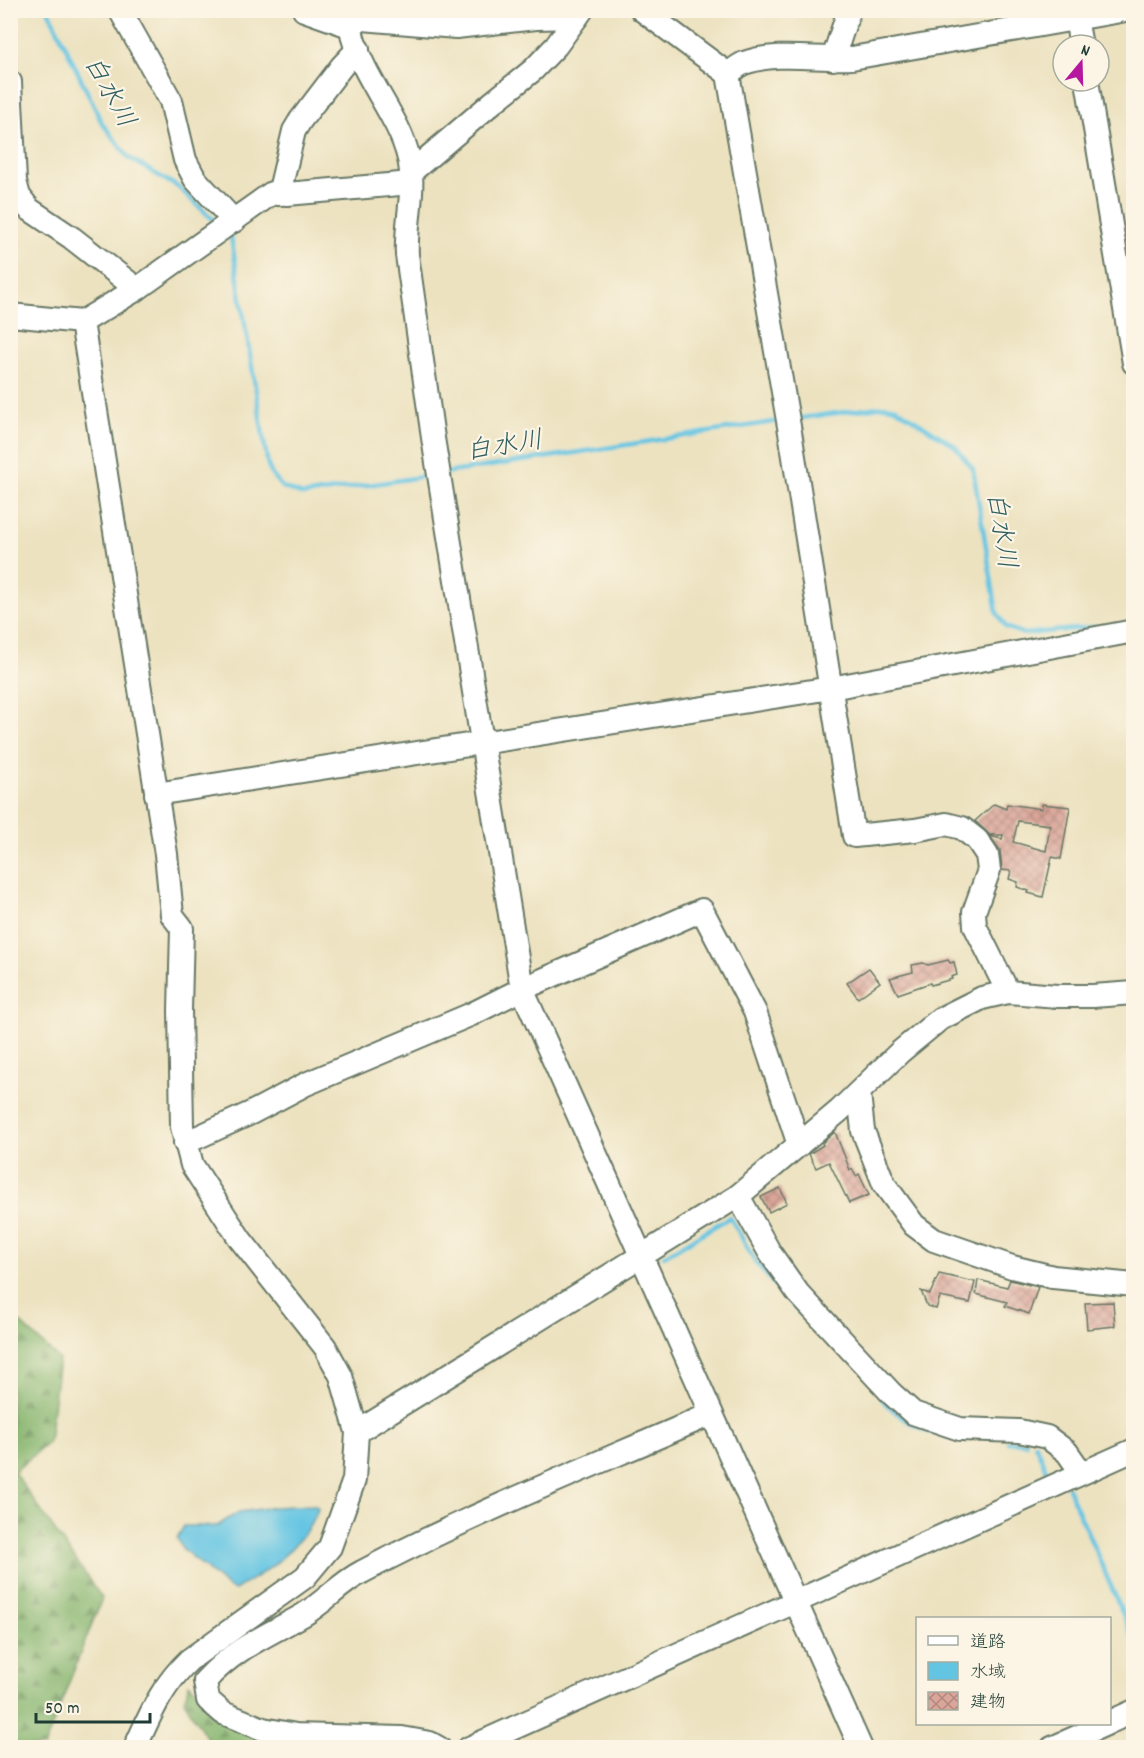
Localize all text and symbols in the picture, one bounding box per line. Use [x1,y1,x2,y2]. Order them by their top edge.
north arrow [1051,33,1111,93]
text: N [1078,39,1093,63]
water label: 白水川 [73,50,143,136]
water label: 白水川 [463,423,546,472]
water label: 白水川 [975,489,1024,572]
legend [916,1617,1111,1725]
text: 道路 [970,1631,1006,1656]
text: 水域 [970,1661,1006,1686]
scale bar [36,1686,150,1724]
text: 建物 [970,1691,1006,1716]
text: 50 m [45,1697,80,1722]

